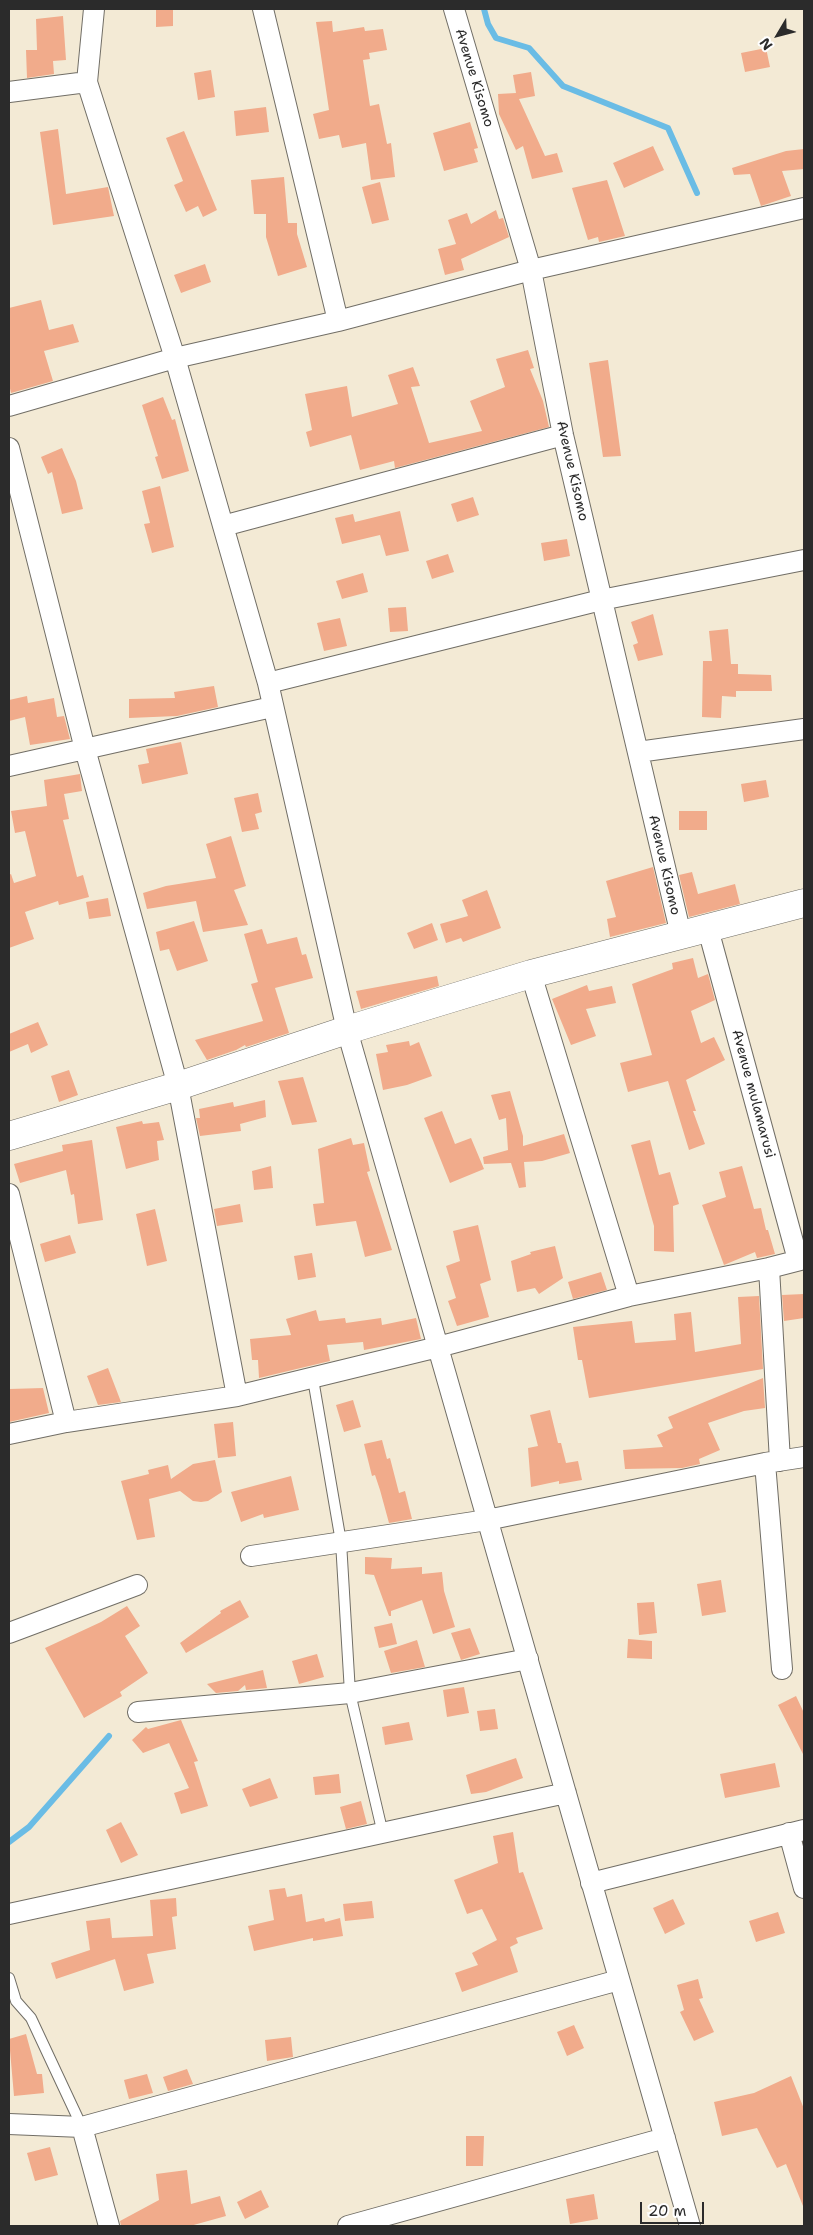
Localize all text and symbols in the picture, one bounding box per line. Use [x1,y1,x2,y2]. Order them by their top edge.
north arrow [753,10,803,60]
street label: Avenue Kisomo [451,27,497,129]
text: N [755,34,777,54]
street label: Avenue Kisomo [552,419,592,523]
street label: Avenue Kisomo [644,813,684,917]
street label: Avenue mulamarusi [728,1028,778,1160]
scale bar [643,2192,707,2224]
text: 20 m [648,2201,687,2221]

